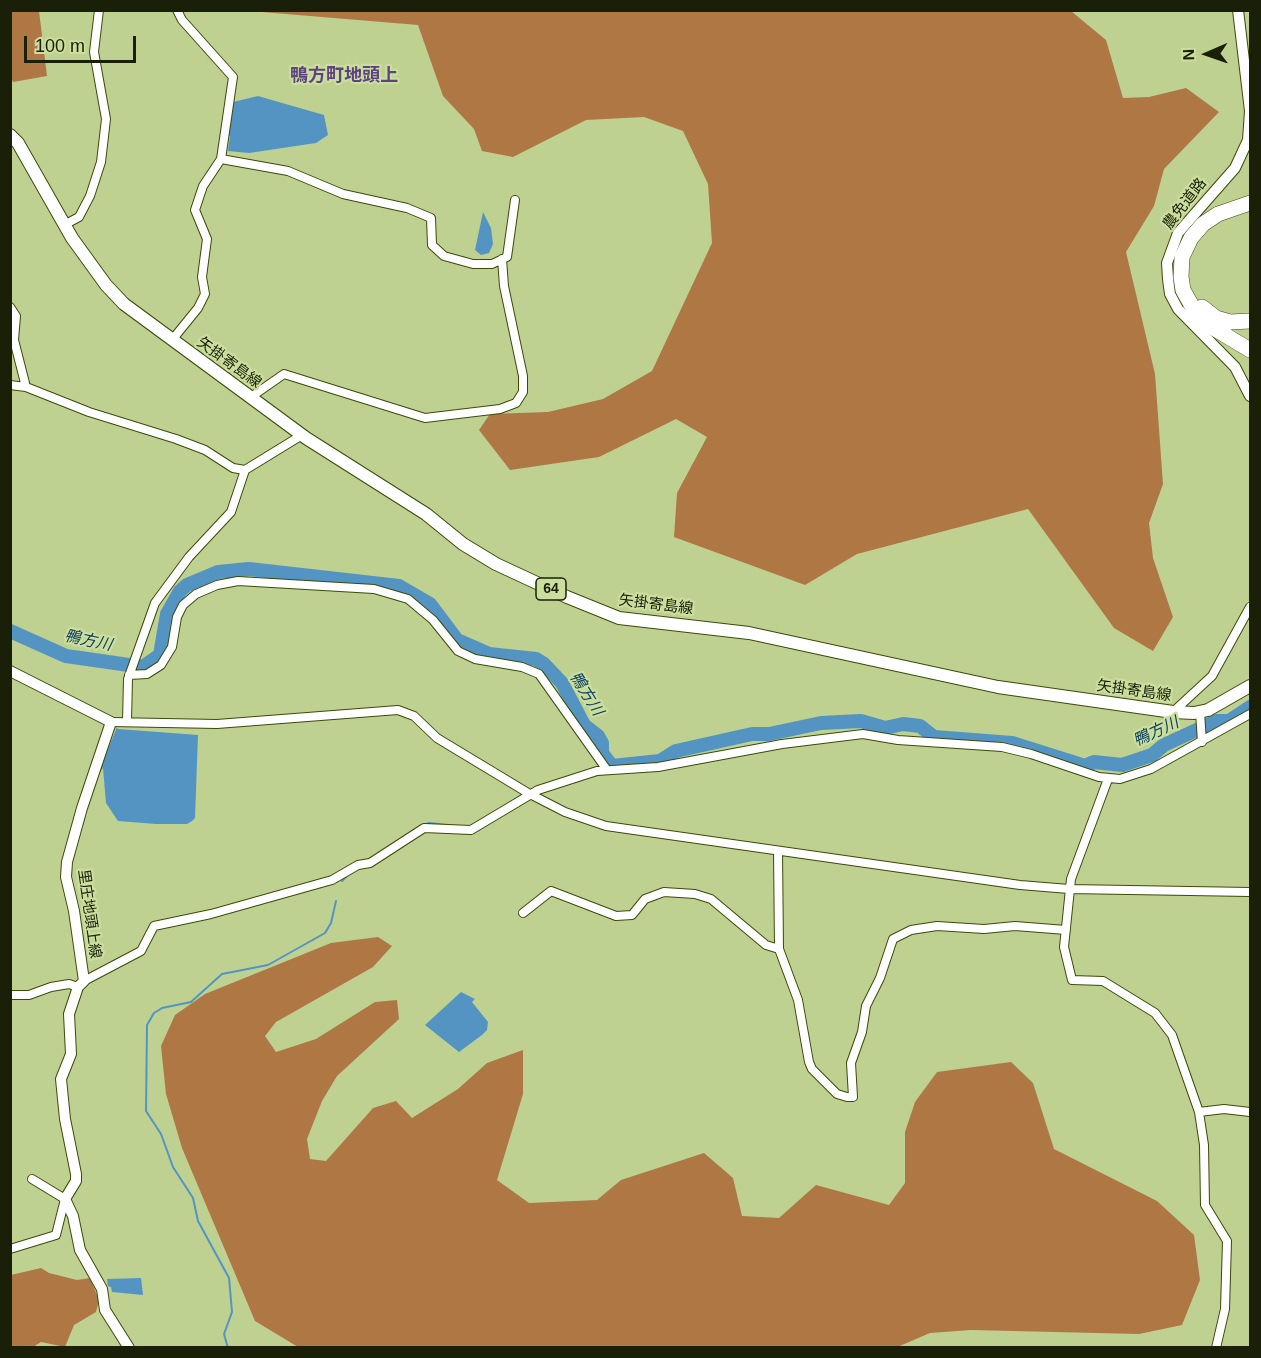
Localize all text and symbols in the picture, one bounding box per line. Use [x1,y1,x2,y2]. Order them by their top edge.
scale bar [27,24,140,62]
north arrow [1177,24,1237,84]
text: 100 m [35,36,85,56]
text: N [1180,49,1197,61]
district label: 鴨方町地頭上 [290,65,398,87]
street label: 農免道路 [1159,175,1211,233]
street label: 矢掛寄島線 [193,334,265,392]
road number: 64 [536,578,566,600]
street label: 矢掛寄島線 [618,591,694,619]
water label: 鴨方川 [63,627,113,655]
water label: 鴨方川 [565,669,607,719]
street label: 矢掛寄島線 [1096,677,1172,705]
water label: 鴨方川 [1130,713,1182,751]
street label: 里庄地頭上線 [74,868,104,960]

